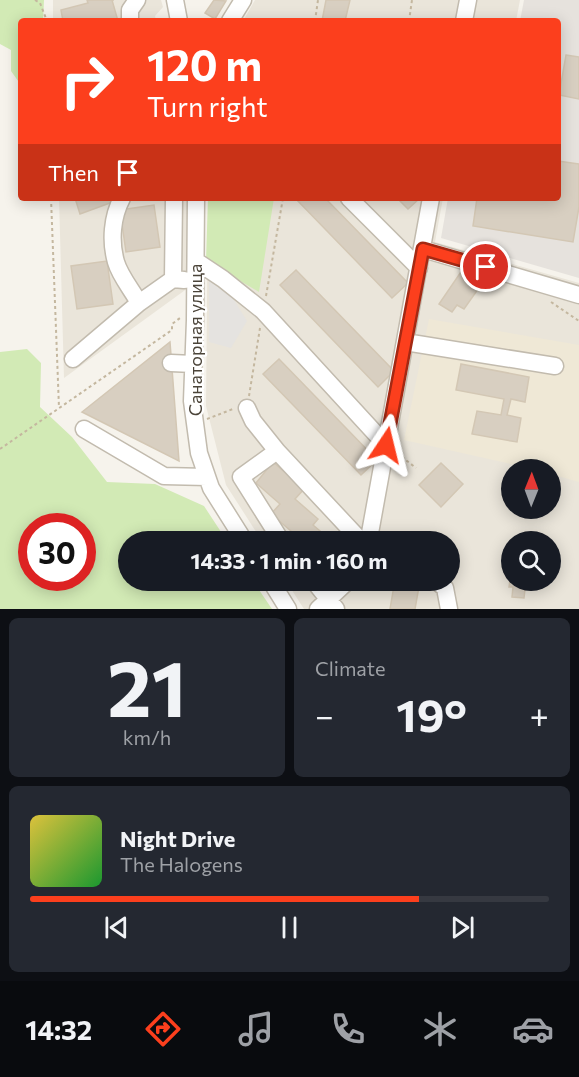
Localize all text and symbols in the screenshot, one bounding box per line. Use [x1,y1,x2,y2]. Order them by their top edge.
text: 120 m [147,38,262,90]
icon: right [48,42,126,120]
text: Turn right [147,90,267,123]
icon: arrive [111,156,144,189]
text: Then [48,159,99,186]
pin [460,241,511,292]
icon: arrive [469,250,502,283]
street label: Санаторная улица [184,264,206,416]
position arrow [354,413,418,477]
north arrow [501,459,561,519]
map controls [501,459,561,591]
speed limit sign: 30 [18,513,96,591]
button: search [501,531,561,591]
text: 14:33 · 1 min · 160 m [191,547,387,574]
text: 21 [107,638,187,733]
text: Climate [315,656,385,680]
text: 19° [396,686,467,741]
text: − [315,694,334,735]
text: + [530,694,549,735]
text: km/h [123,725,171,749]
text: Night Drive [120,825,235,852]
text: The Halogens [120,852,243,876]
icon: previous [100,911,133,944]
icon: pause [273,911,306,944]
icon: next [446,911,479,944]
icon: directions [142,1008,184,1050]
icon: music [235,1008,277,1050]
icon: phone [327,1008,369,1050]
icon: climate [419,1008,461,1050]
icon: car [512,1008,554,1050]
text: 14:32 [25,1013,92,1046]

